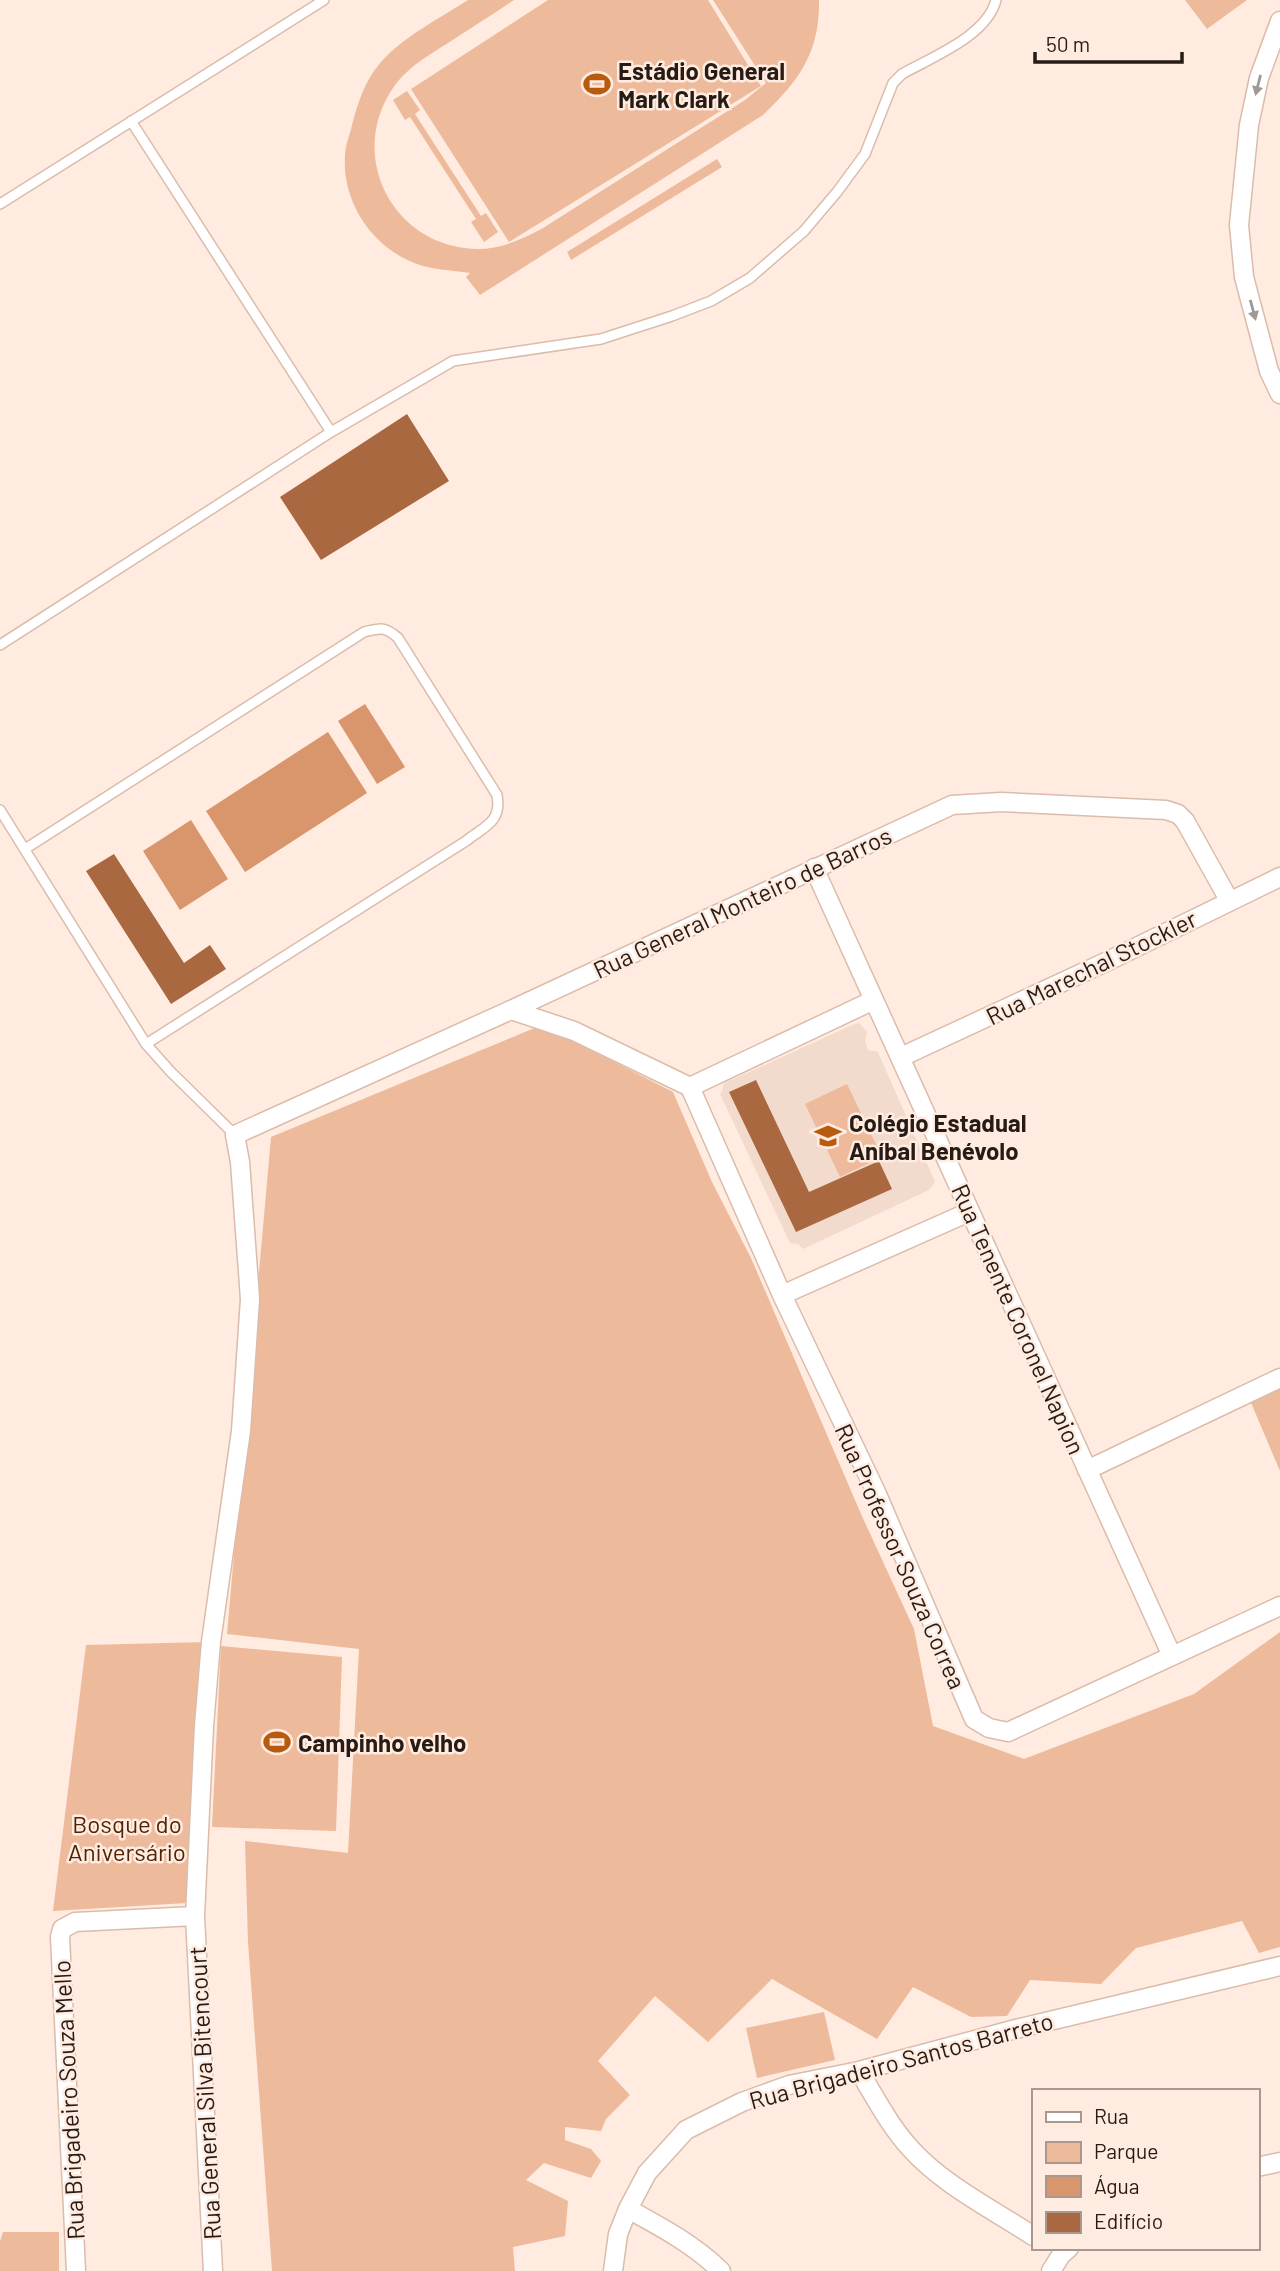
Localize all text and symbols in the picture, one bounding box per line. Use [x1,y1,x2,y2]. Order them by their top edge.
scale bar [1035,21,1182,65]
text: 50 m [1046,31,1090,56]
place label: Estádio General Mark Clark [618,56,785,113]
sports icon: Estádio General Mark Clark [582,69,612,99]
one-way arrow [1252,74,1263,96]
one-way arrow [1248,300,1258,321]
street label: Rua General Monteiro de Barros [588,820,896,984]
street label: Rua Marechal Stockler [981,903,1201,1031]
place label: Colégio Estadual Aníbal Benévolo [849,1108,1027,1165]
school or university icon: Colégio Estadual Aníbal Benévolo [813,1121,843,1151]
street label: Rua Tenente Coronel Napion [946,1179,1092,1459]
street label: Rua Professor Souza Correa [829,1419,973,1693]
sports icon: Campinho velho [262,1727,292,1757]
place label: Campinho velho [298,1728,466,1757]
park label: Bosque do Aniversário [68,1809,186,1866]
street label: Rua General Silva Bitencourt [182,1945,226,2241]
street label: Rua Brigadeiro Souza Mello [46,1959,90,2241]
street label: Rua Brigadeiro Santos Barreto [746,2005,1056,2115]
legend [1032,2089,1259,2250]
text: Rua [1094,2103,1129,2128]
text: Parque [1094,2138,1159,2163]
text: Água [1094,2173,1140,2198]
text: Edifício [1094,2208,1163,2233]

